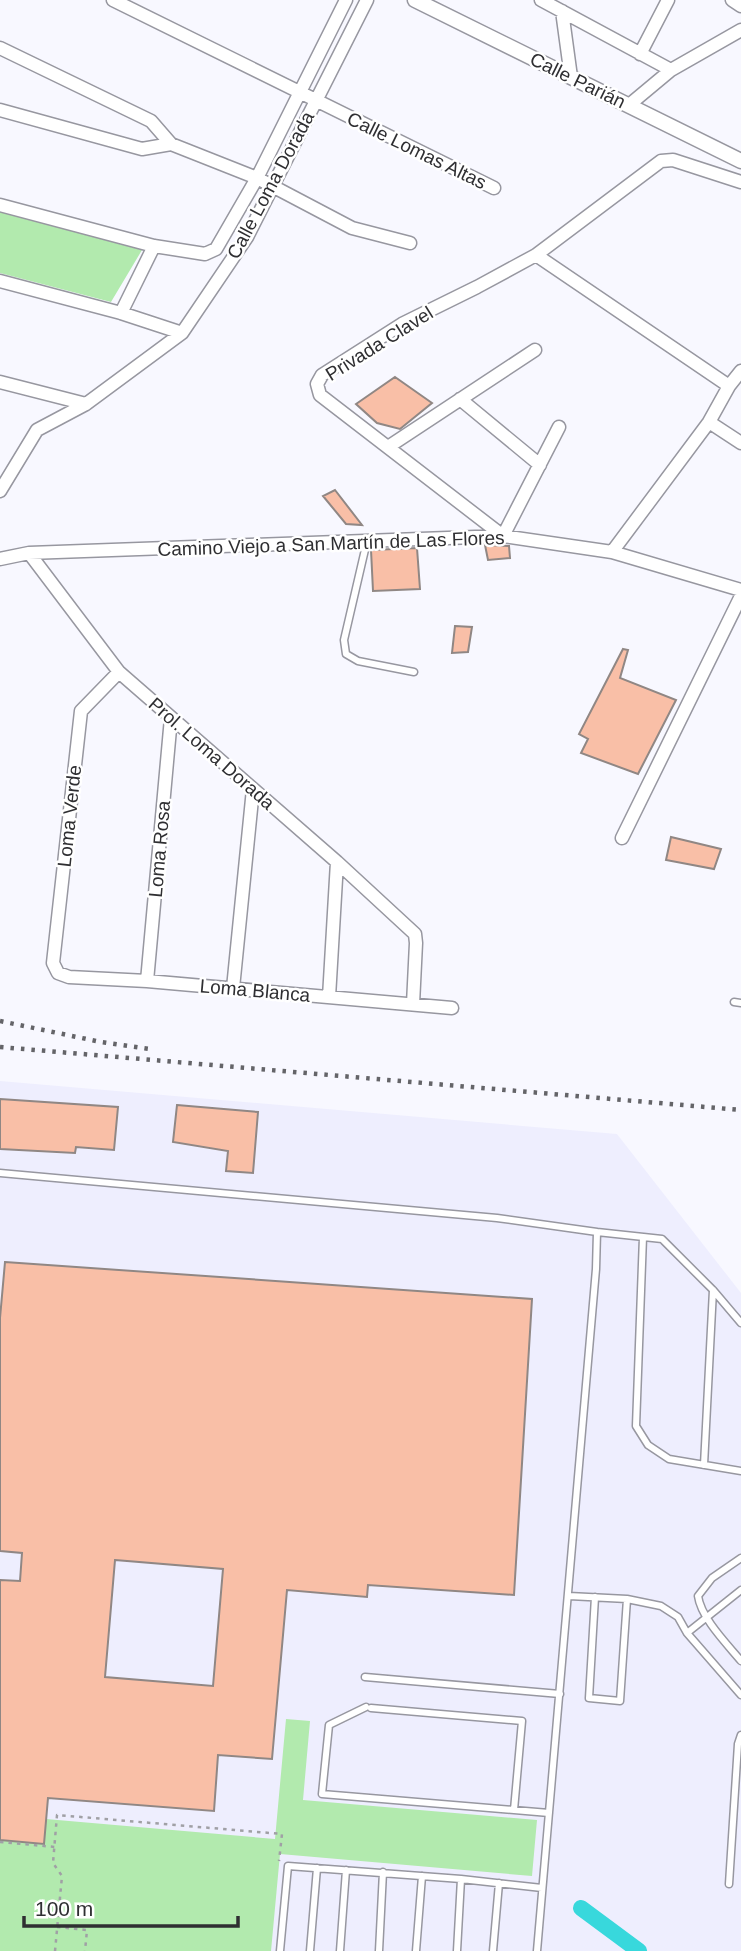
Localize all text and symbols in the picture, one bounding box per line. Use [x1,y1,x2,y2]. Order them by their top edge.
street label: Calle Parián [527,48,629,113]
street label: Calle Loma Dorada [223,108,318,262]
street label: Calle Lomas Altas [344,108,490,193]
street label: Privada Clavel [322,302,437,385]
street label: Camino Viejo a San Martín de Las Flores [157,527,505,560]
street label: Prol. Loma Dorada [145,693,279,814]
street label: Loma Verde [54,764,85,868]
street label: Loma Rosa [145,799,174,898]
street label: Loma Blanca [199,975,312,1006]
scale bar [24,1884,238,1928]
text: 100 m [35,1897,93,1920]

